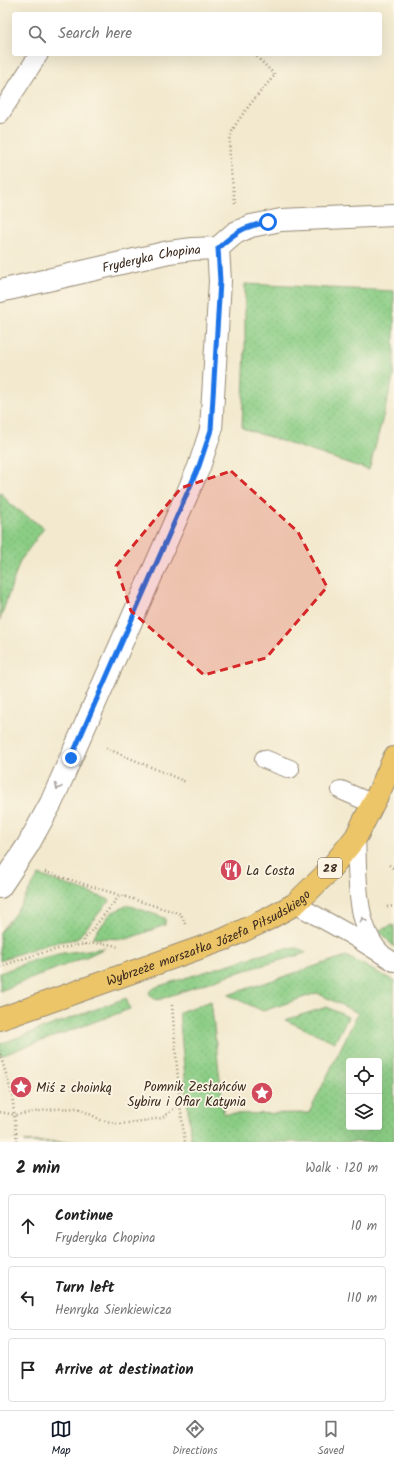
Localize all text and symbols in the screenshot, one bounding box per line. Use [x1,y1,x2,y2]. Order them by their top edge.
search box [12,12,382,56]
text: Search here [58,22,132,46]
icon: search [26,23,48,45]
route start [259,213,277,231]
street label: Fryderyka Chopina [100,240,201,279]
route end [62,749,80,767]
one-way arrow [55,782,63,790]
restaurant icon: La Costa [218,857,244,883]
road number: 28 [318,858,342,878]
place label: La Costa [246,861,295,882]
street label: Wybrzeże marszałka Józefa Piłsudskiego [104,885,316,992]
one-way arrow [360,917,368,924]
map controls [346,1058,382,1130]
button: locate [346,1058,382,1094]
place icon: Miś z choinką [8,1074,34,1100]
place label: Pomnik Zesłańców Sybiru i Ofiar Katynia [128,1077,246,1113]
place label: Miś z choinką [36,1078,112,1099]
place icon: Pomnik Zesłańców Sybiru i Ofiar Katynia [249,1080,275,1106]
button: layers [346,1094,382,1130]
text: 2 min [16,1155,60,1182]
text: Walk · 120 m [305,1158,378,1179]
text: Continue [55,1204,113,1228]
icon: ahead [17,1215,39,1237]
text: 10 m [351,1216,377,1237]
text: Fryderyka Chopina [55,1228,155,1249]
text: Turn left [55,1276,115,1300]
icon: left [17,1287,39,1309]
text: 110 m [347,1288,377,1309]
text: Henryka Sienkiewicza [55,1300,172,1321]
text: Arrive at destination [55,1358,194,1382]
icon: arrive [17,1359,39,1381]
tab: Map [50,1418,72,1460]
tab: Directions [172,1418,218,1460]
tab: Saved [318,1418,344,1460]

